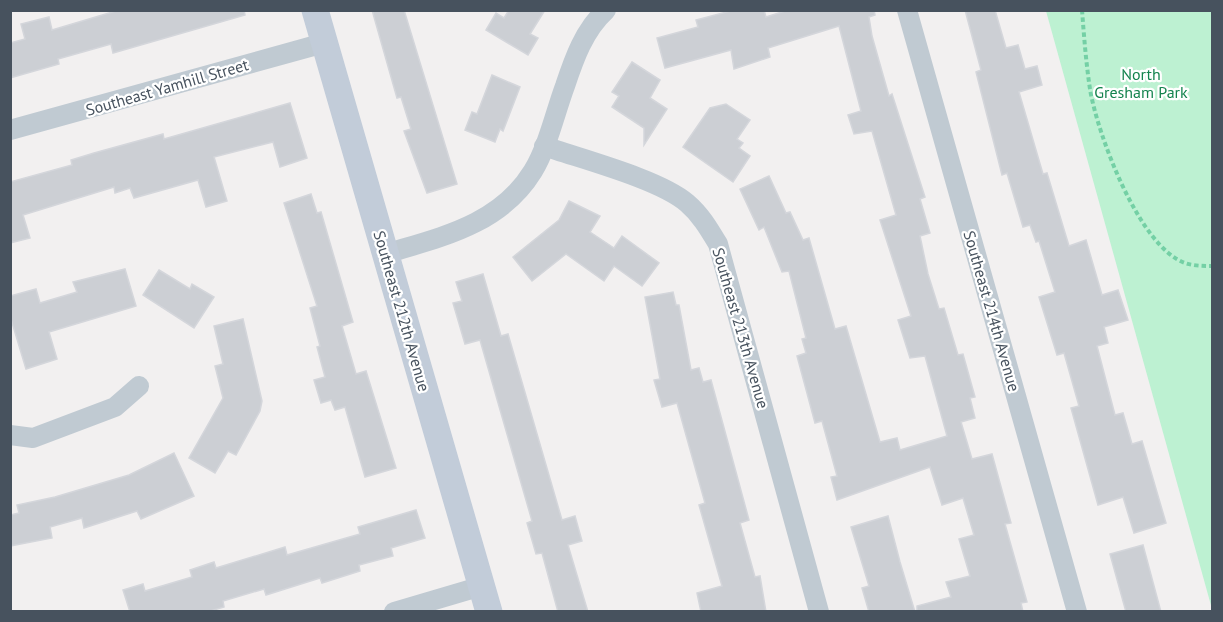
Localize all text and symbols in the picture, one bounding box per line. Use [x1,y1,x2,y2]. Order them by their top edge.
street label: Southeast Yamhill Street [83,54,251,120]
park label: North Gresham Park [1094,64,1188,102]
street label: Southeast 212th Avenue [369,228,435,394]
street label: Southeast 214th Avenue [959,228,1025,394]
street label: Southeast 213th Avenue [708,245,774,411]

